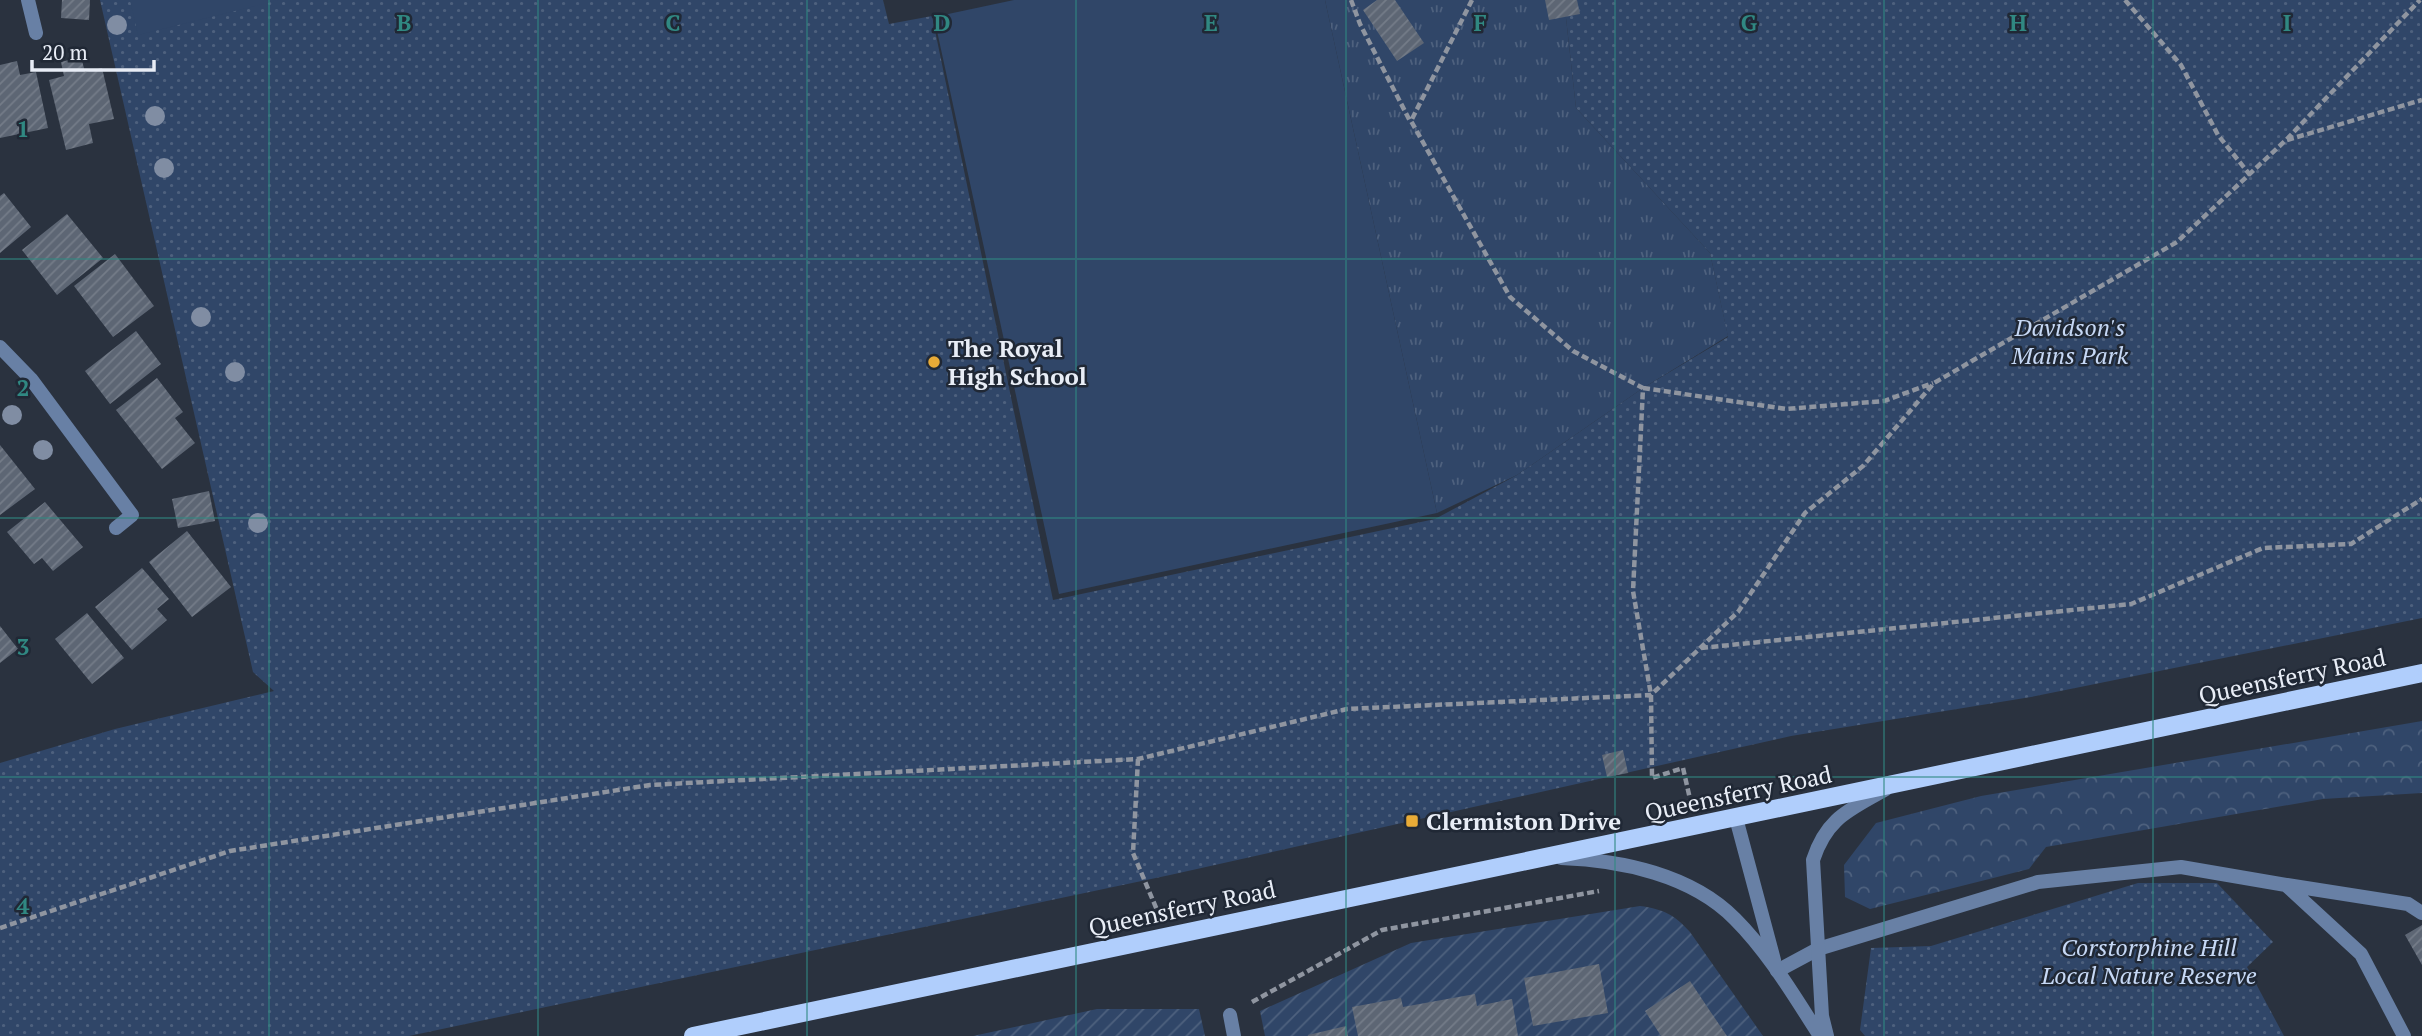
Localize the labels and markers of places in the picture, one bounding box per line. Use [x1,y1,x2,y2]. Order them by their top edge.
place label: The Royal High School [948,332,1087,392]
marker: The Royal High School [926,354,942,370]
place label: Clermiston Drive [1426,805,1621,837]
marker: Clermiston Drive [1404,813,1420,829]

